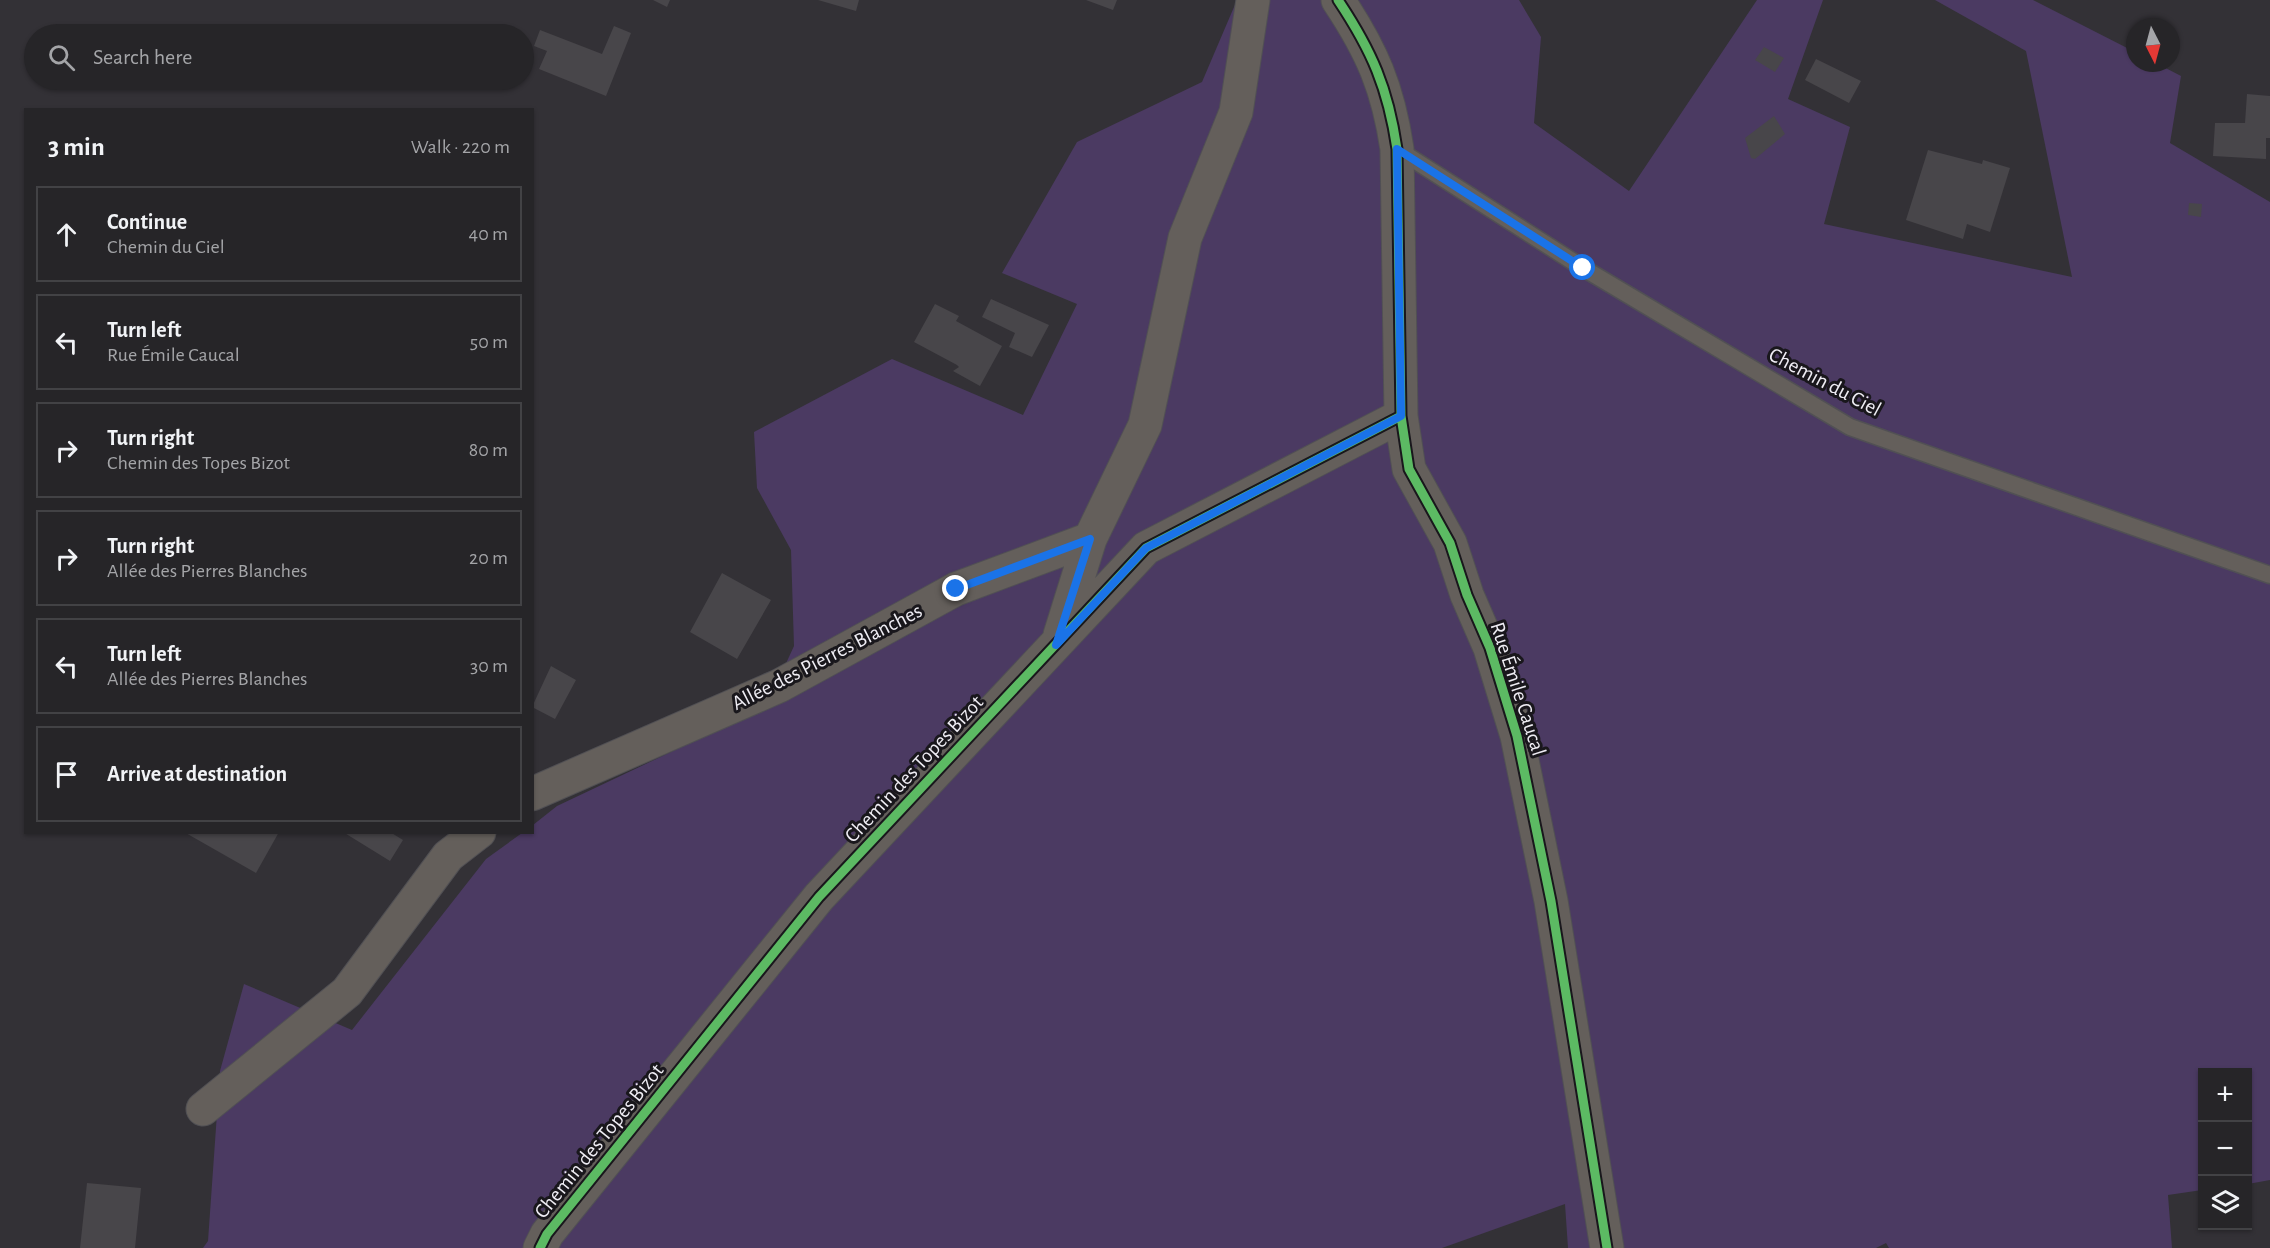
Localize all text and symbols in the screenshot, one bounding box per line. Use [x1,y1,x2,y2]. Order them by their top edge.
north arrow [2126,18,2180,72]
search box [24,24,534,90]
icon: search [45,41,78,74]
text: Search here [93,46,192,68]
text: 3 min [48,134,105,160]
text: Walk · 220 m [411,137,510,157]
text: Continue [107,211,187,233]
icon: ahead [50,218,83,251]
text: 40 m [469,224,508,244]
text: Chemin du Ciel [107,237,225,257]
route start [1569,254,1595,280]
text: Turn left [107,319,181,341]
icon: left [50,326,83,359]
text: 50 m [470,332,508,352]
street label: Chemin du Ciel [1765,344,1885,420]
text: Rue Émile Caucal [107,345,240,365]
text: Turn right [107,427,194,449]
icon: right [50,434,83,467]
text: 80 m [469,440,508,460]
text: Chemin des Topes Bizot [107,453,290,473]
text: Turn right [107,535,194,557]
icon: right [50,542,83,575]
text: 20 m [469,548,508,568]
text: Allée des Pierres Blanches [107,561,308,581]
route end [942,575,968,601]
street label: Allée des Pierres Blanches [728,600,926,714]
street label: Rue Émile Caucal [1486,619,1551,758]
text: Turn left [107,643,181,665]
icon: left [50,650,83,683]
text: 30 m [470,656,508,676]
text: Allée des Pierres Blanches [107,669,308,689]
street label: Chemin des Topes Bizot [841,691,987,846]
icon: arrive [50,758,83,791]
text: Arrive at destination [107,763,287,785]
street label: Chemin des Topes Bizot [530,1060,668,1222]
map controls [2198,1068,2252,1230]
button: + [2198,1068,2252,1122]
button: − [2198,1122,2252,1176]
button: layers [2198,1176,2252,1230]

